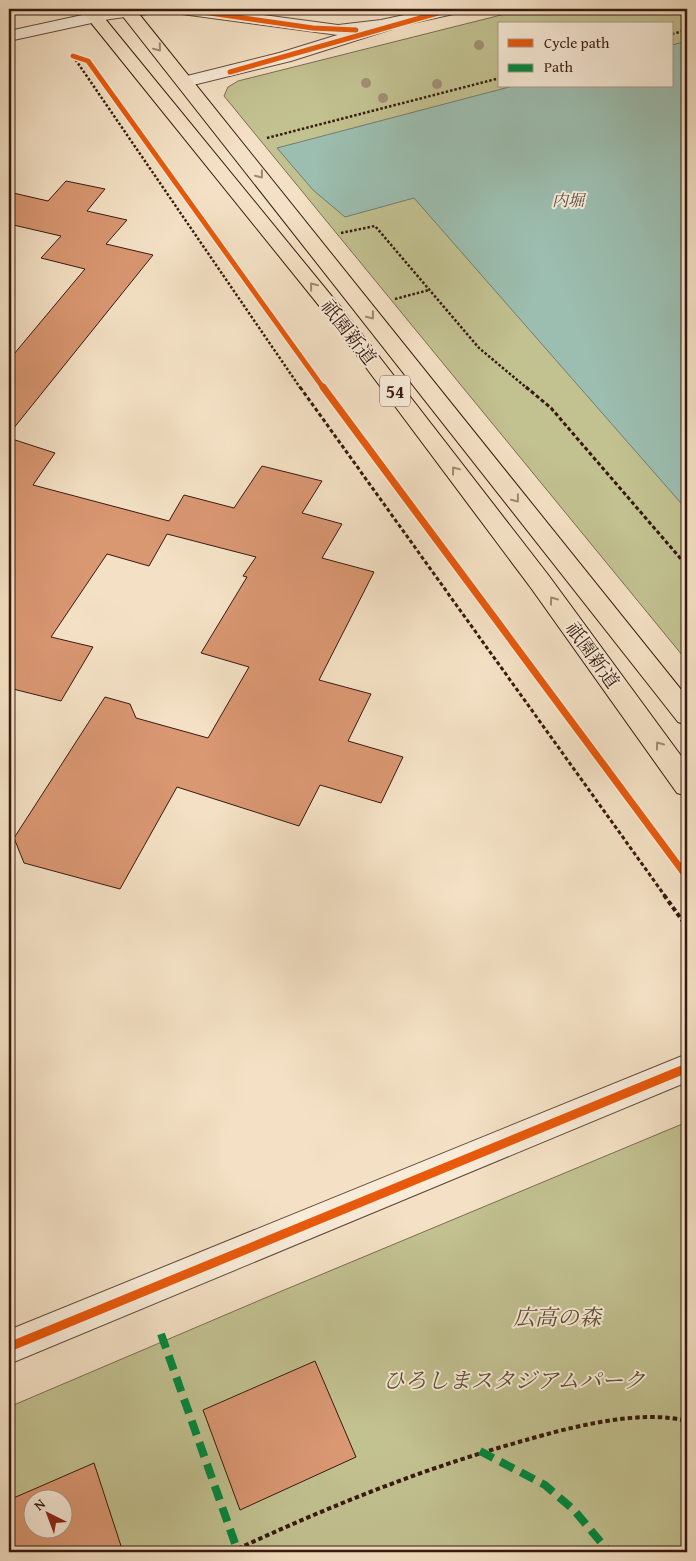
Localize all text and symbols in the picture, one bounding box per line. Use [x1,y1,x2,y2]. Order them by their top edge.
legend [498,22,674,88]
text: Cycle path [544,32,610,53]
one-way arrow [153,42,161,51]
text: Path [544,56,573,77]
one-way arrow [254,169,262,178]
water label: 内堀 [552,188,587,212]
one-way arrow [310,282,319,291]
street label: 祇園新道 [315,293,383,371]
one-way arrow [366,311,375,320]
road number: 54 [380,376,410,406]
one-way arrow [452,466,461,476]
one-way arrow [510,493,519,502]
one-way arrow [550,597,558,606]
street label: 祇園新道 [559,616,627,694]
one-way arrow [656,742,664,751]
park label: 広高の森 [513,1301,603,1333]
park label: ひろしまスタジアムパーク [383,1364,645,1396]
north arrow [22,1488,72,1538]
text: N [29,1493,50,1515]

